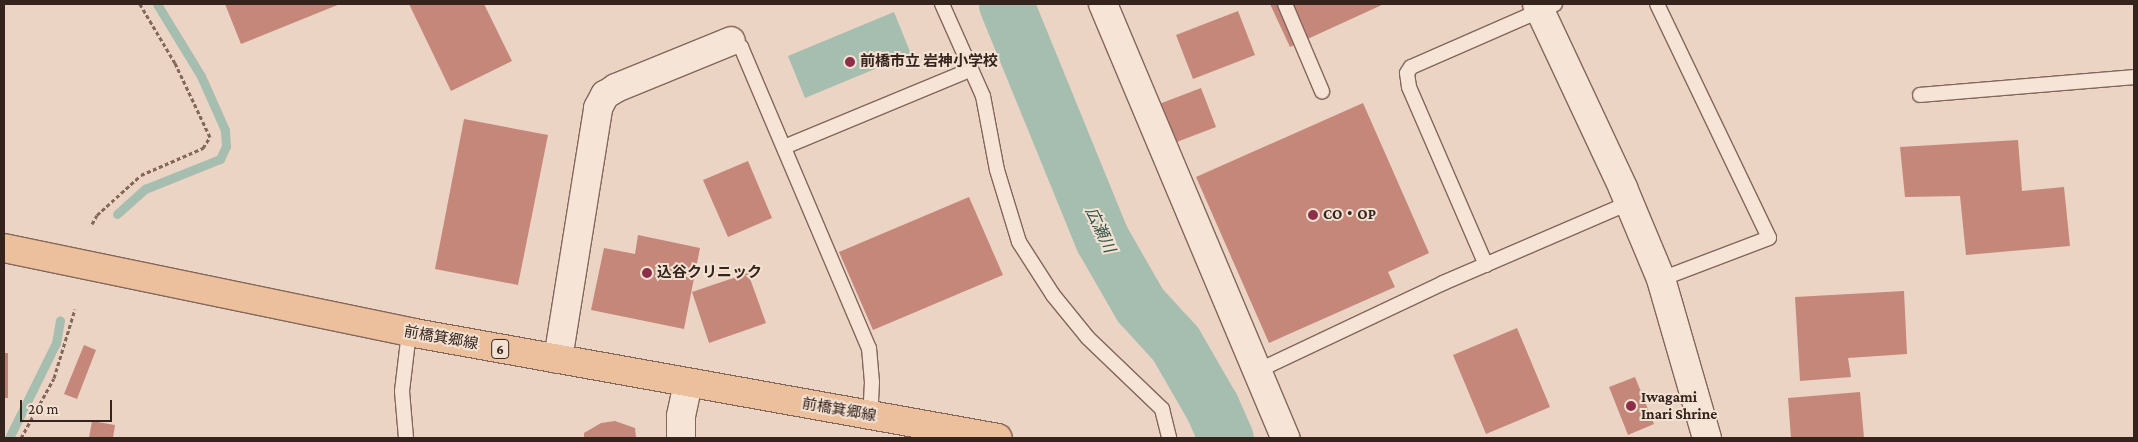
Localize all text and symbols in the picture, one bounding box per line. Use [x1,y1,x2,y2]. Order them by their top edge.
place label: 前橋市立 岩神小学校 [860,53,998,71]
marker: 前橋市立 岩神小学校 [844,56,856,68]
water label: 広瀬川 [1081,204,1119,256]
place label: CO・OP [1323,206,1376,224]
marker: CO・OP [1307,209,1319,221]
place label: 込谷クリニック [657,264,762,282]
marker: 込谷クリニック [641,267,653,279]
street label: 前橋箕郷線 [403,323,479,353]
road number: 6 [490,338,510,360]
place label: Iwagami Inari Shrine [1641,388,1717,423]
scale bar [22,390,115,422]
street label: 前橋箕郷線 [801,395,877,425]
marker: Iwagami Inari Shrine [1625,400,1637,412]
text: 20 m [28,401,59,417]

